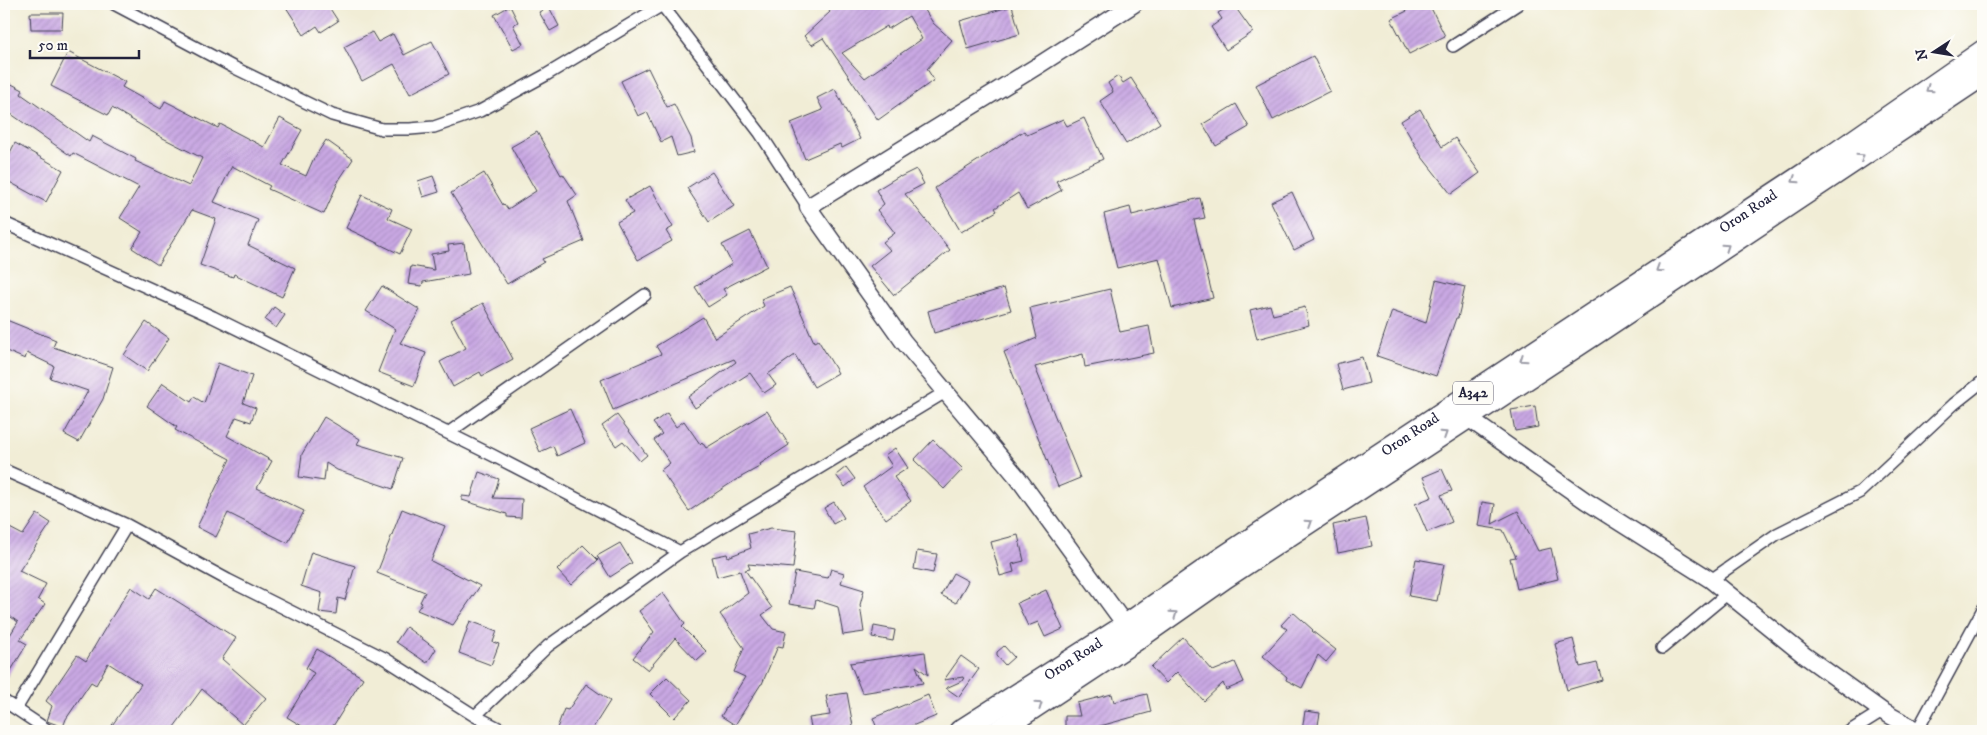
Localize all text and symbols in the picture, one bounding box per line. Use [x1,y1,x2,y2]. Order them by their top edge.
scale bar [30,28,139,60]
north arrow [1910,28,1960,78]
text: 50 m [38,36,68,55]
text: N [1912,47,1932,62]
one-way arrow [1925,83,1935,92]
one-way arrow [1855,154,1865,163]
one-way arrow [1791,174,1800,183]
street label: Oron Road [1715,185,1781,237]
one-way arrow [1720,244,1730,253]
one-way arrow [1655,263,1664,273]
one-way arrow [1519,353,1529,362]
road number: A342 [1453,382,1493,404]
street label: Oron Road [1377,408,1443,460]
one-way arrow [1439,431,1448,440]
one-way arrow [1303,520,1312,529]
one-way arrow [1168,611,1178,620]
street label: Oron Road [1040,633,1106,685]
one-way arrow [1033,702,1043,711]

